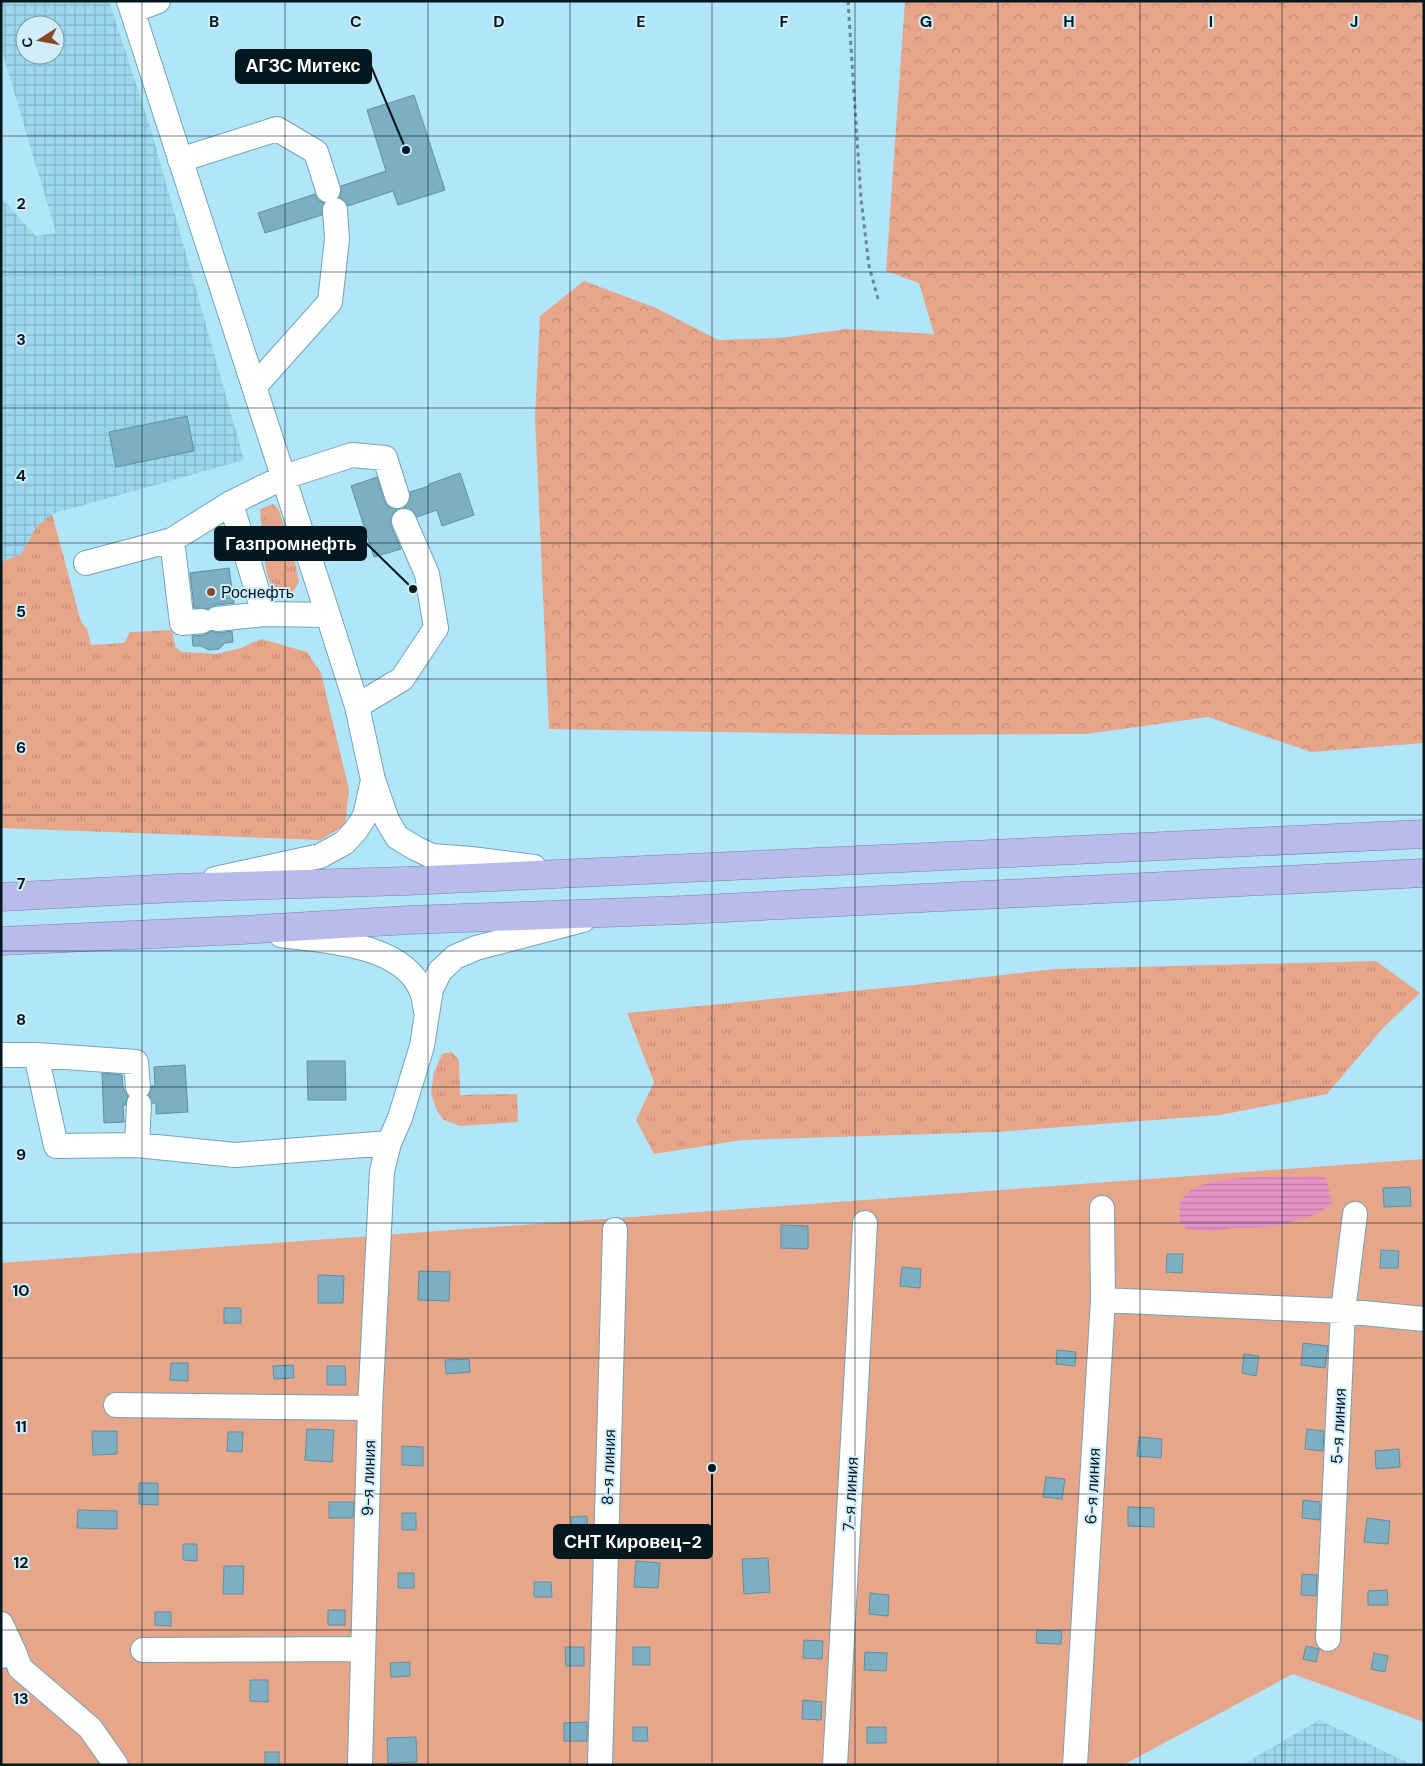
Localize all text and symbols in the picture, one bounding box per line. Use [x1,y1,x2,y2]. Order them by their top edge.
text: B [209,11,219,32]
text: C [350,11,362,32]
text: D [493,11,505,32]
text: E [636,11,646,32]
text: F [780,11,789,32]
text: G [920,11,932,32]
text: H [1063,11,1075,32]
text: I [1209,11,1213,32]
text: J [1350,11,1358,32]
north arrow [15,15,65,65]
text: С [17,36,37,49]
callout: АГЗС Митекс [236,50,371,83]
text: АГЗС Митекс [246,54,360,78]
text: 2 [16,193,26,214]
text: 3 [16,329,26,350]
text: 4 [16,465,26,486]
callout: Газпромнефть [215,527,366,560]
text: Газпромнефть [225,532,357,556]
place label: Роснефть [221,582,294,603]
marker: Роснефть [205,586,217,598]
text: 5 [16,601,26,622]
text: 6 [16,737,26,758]
text: 7 [17,873,26,894]
text: 8 [16,1009,26,1030]
text: 9 [16,1144,26,1165]
text: 10 [12,1280,30,1301]
street label: 5-я линия [1326,1387,1351,1465]
text: 11 [15,1416,27,1437]
street label: 8-я линия [597,1429,620,1505]
street label: 9-я линия [357,1440,380,1517]
street label: 6-я линия [1080,1447,1105,1525]
street label: 7-я линия [838,1456,863,1532]
callout: СНТ Кировец-2 [554,1525,712,1558]
text: СНТ Кировец-2 [564,1530,702,1554]
text: 12 [13,1552,29,1573]
text: 13 [13,1688,29,1709]

